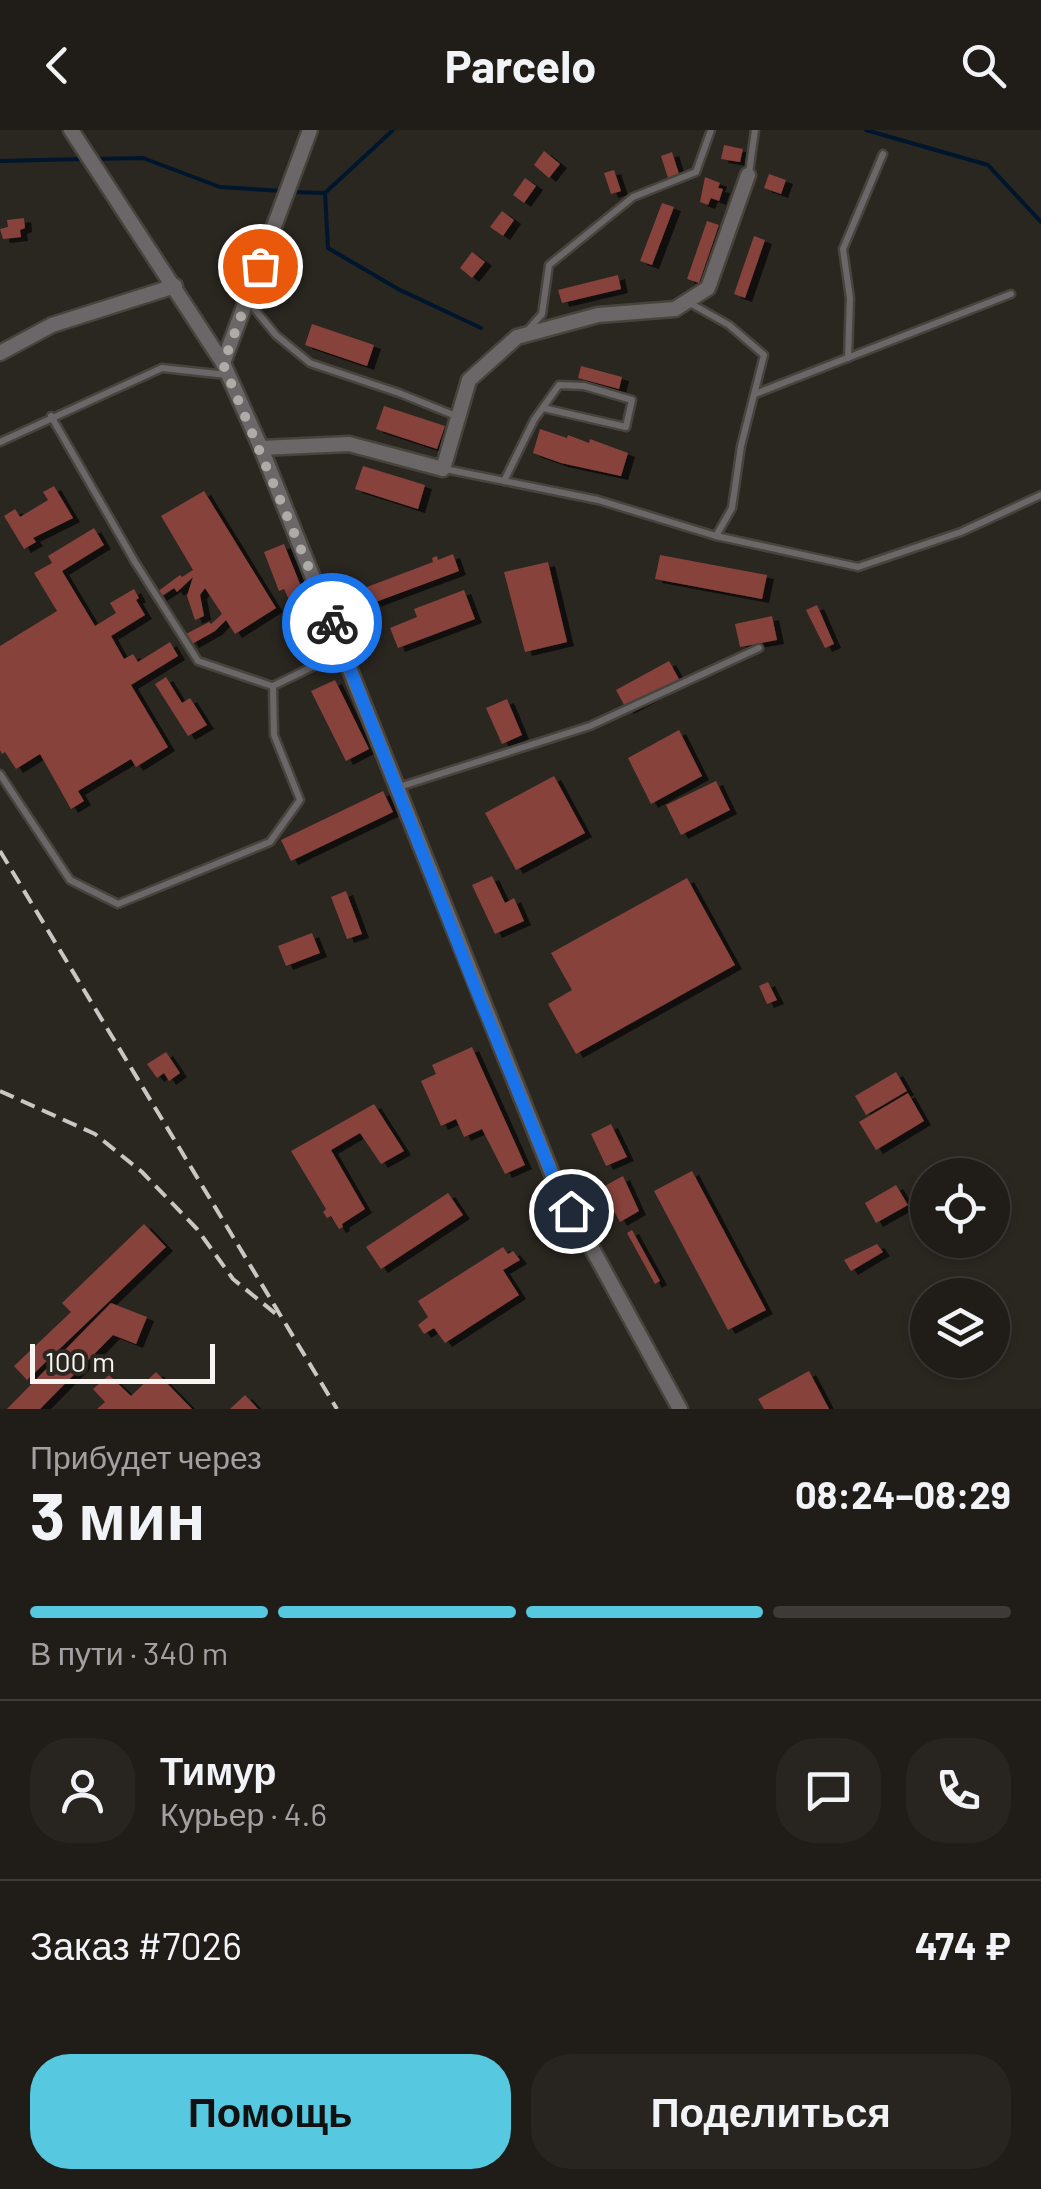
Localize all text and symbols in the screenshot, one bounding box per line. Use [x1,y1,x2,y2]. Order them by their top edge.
icon: back [30,38,85,93]
text: Parcelo [445,38,596,92]
icon: search [956,38,1011,93]
pin [218,224,303,309]
icon: bag [233,239,288,294]
courier [282,573,382,673]
icon: bike [305,596,360,651]
map controls [910,1158,1010,1378]
button: locate [910,1158,1010,1258]
pin [529,1169,614,1254]
icon: home [544,1184,599,1239]
button: layers [910,1278,1010,1378]
scale bar [30,1339,215,1384]
text: 100 m [45,1344,115,1378]
text: Прибудет через [30,1437,262,1475]
text: 08:24–08:29 [795,1471,1011,1517]
text: 3 мин [30,1475,205,1553]
text: В пути · 340 m [30,1633,228,1671]
button: person [30,1738,135,1843]
button: chat [776,1738,881,1843]
button: phone [906,1738,1011,1843]
text: Тимур [160,1747,277,1793]
text: Курьер · 4.6 [160,1794,327,1832]
text: Заказ #7026 [30,1922,242,1968]
text: 474 ₽ [915,1922,1011,1968]
button: Помощь [30,2054,511,2169]
button: Поделиться [531,2054,1011,2169]

